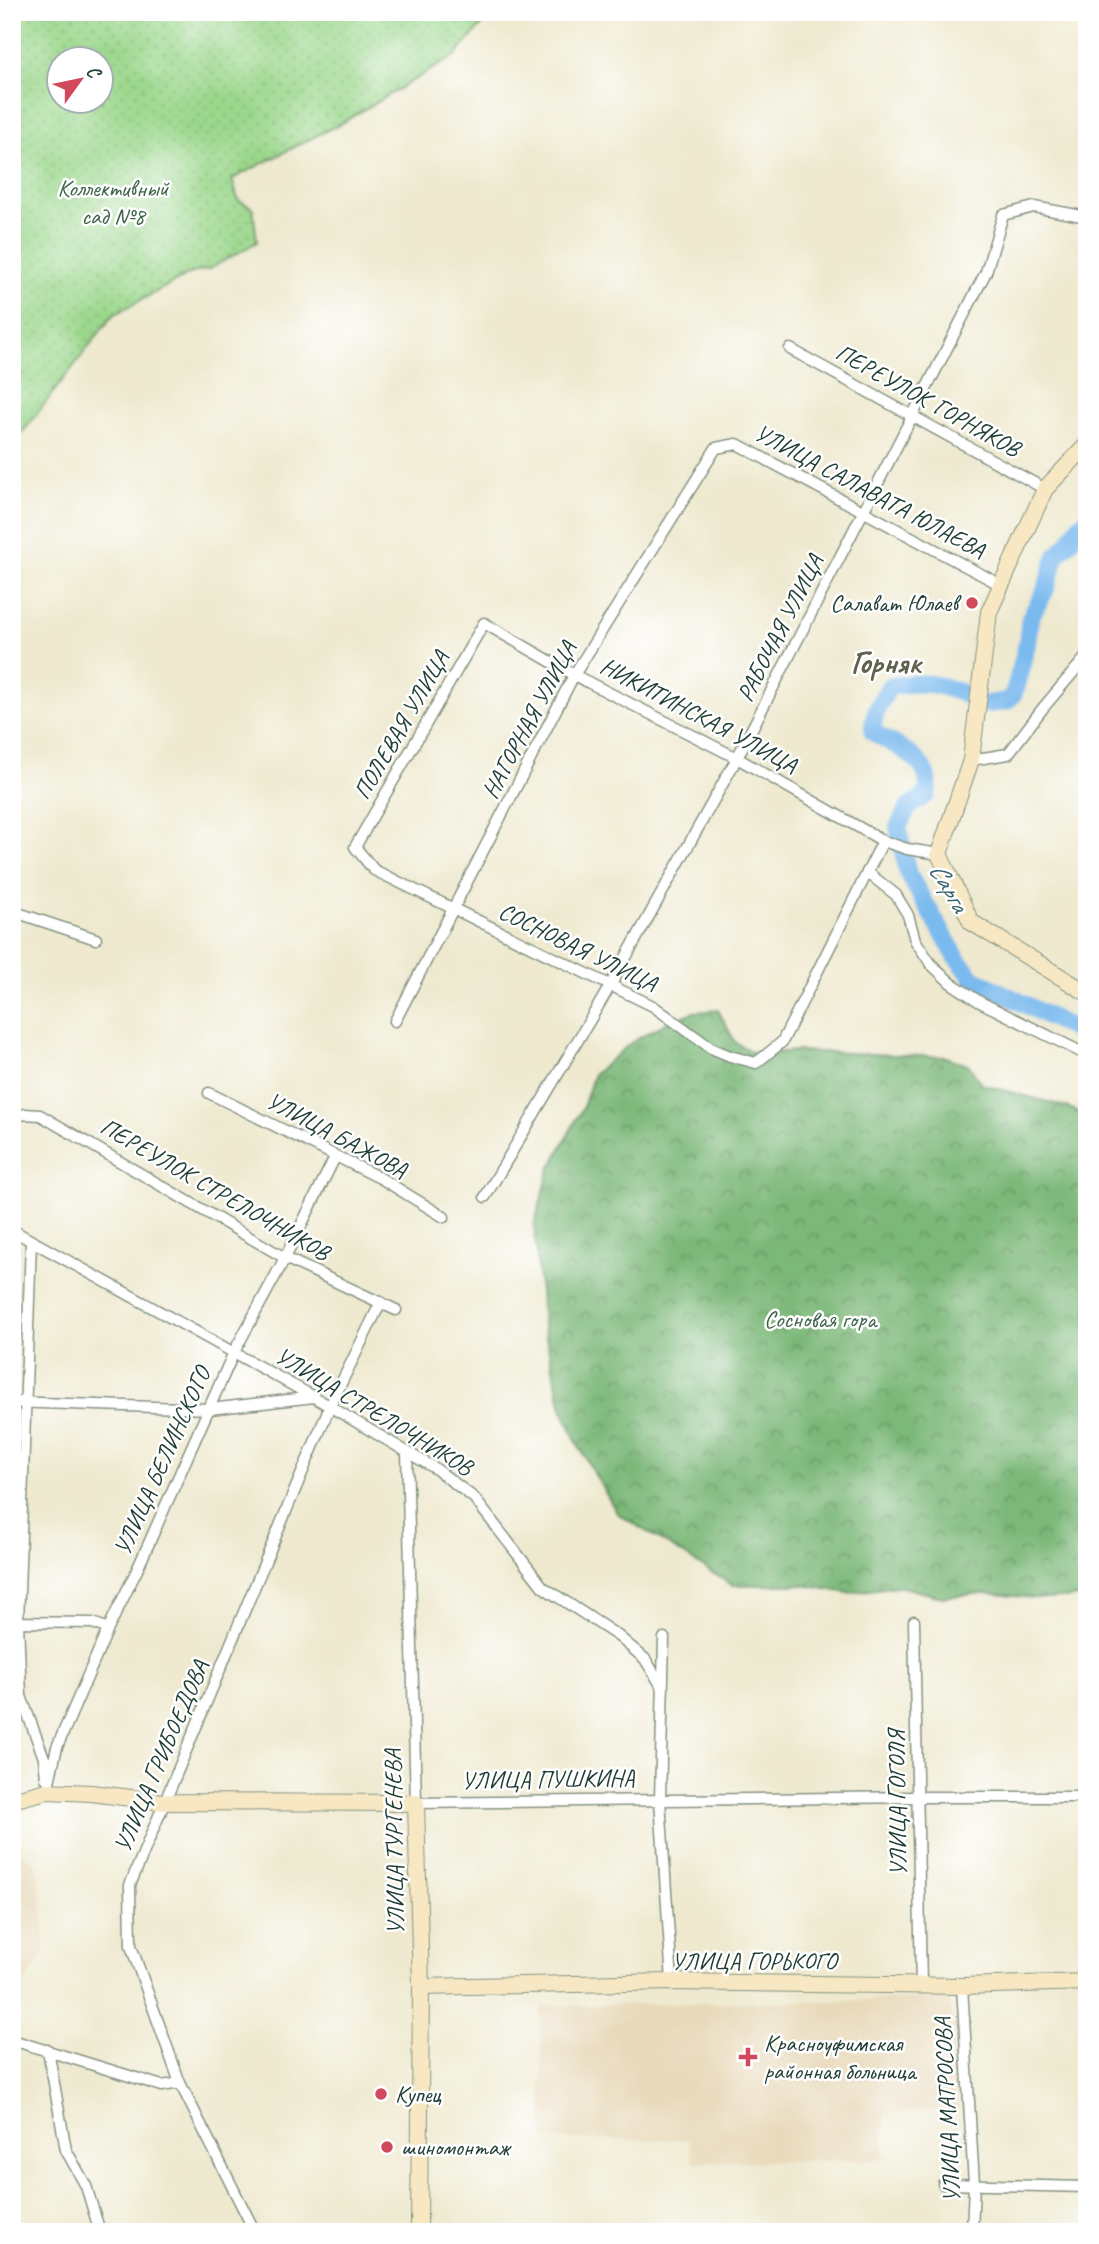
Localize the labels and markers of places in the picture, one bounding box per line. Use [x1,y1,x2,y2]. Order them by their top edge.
place label: Салават Юлаев [830,588,962,618]
marker: Салават Юлаев [964,595,980,611]
place label: Красноуфимская районная больница [764,2028,918,2086]
marker: Красноуфимская районная больница [738,2047,758,2067]
place label: Купец [395,2079,442,2109]
marker: Купец [373,2086,389,2102]
place label: шиномонтаж [401,2132,512,2162]
marker: шиномонтаж [379,2139,395,2155]

